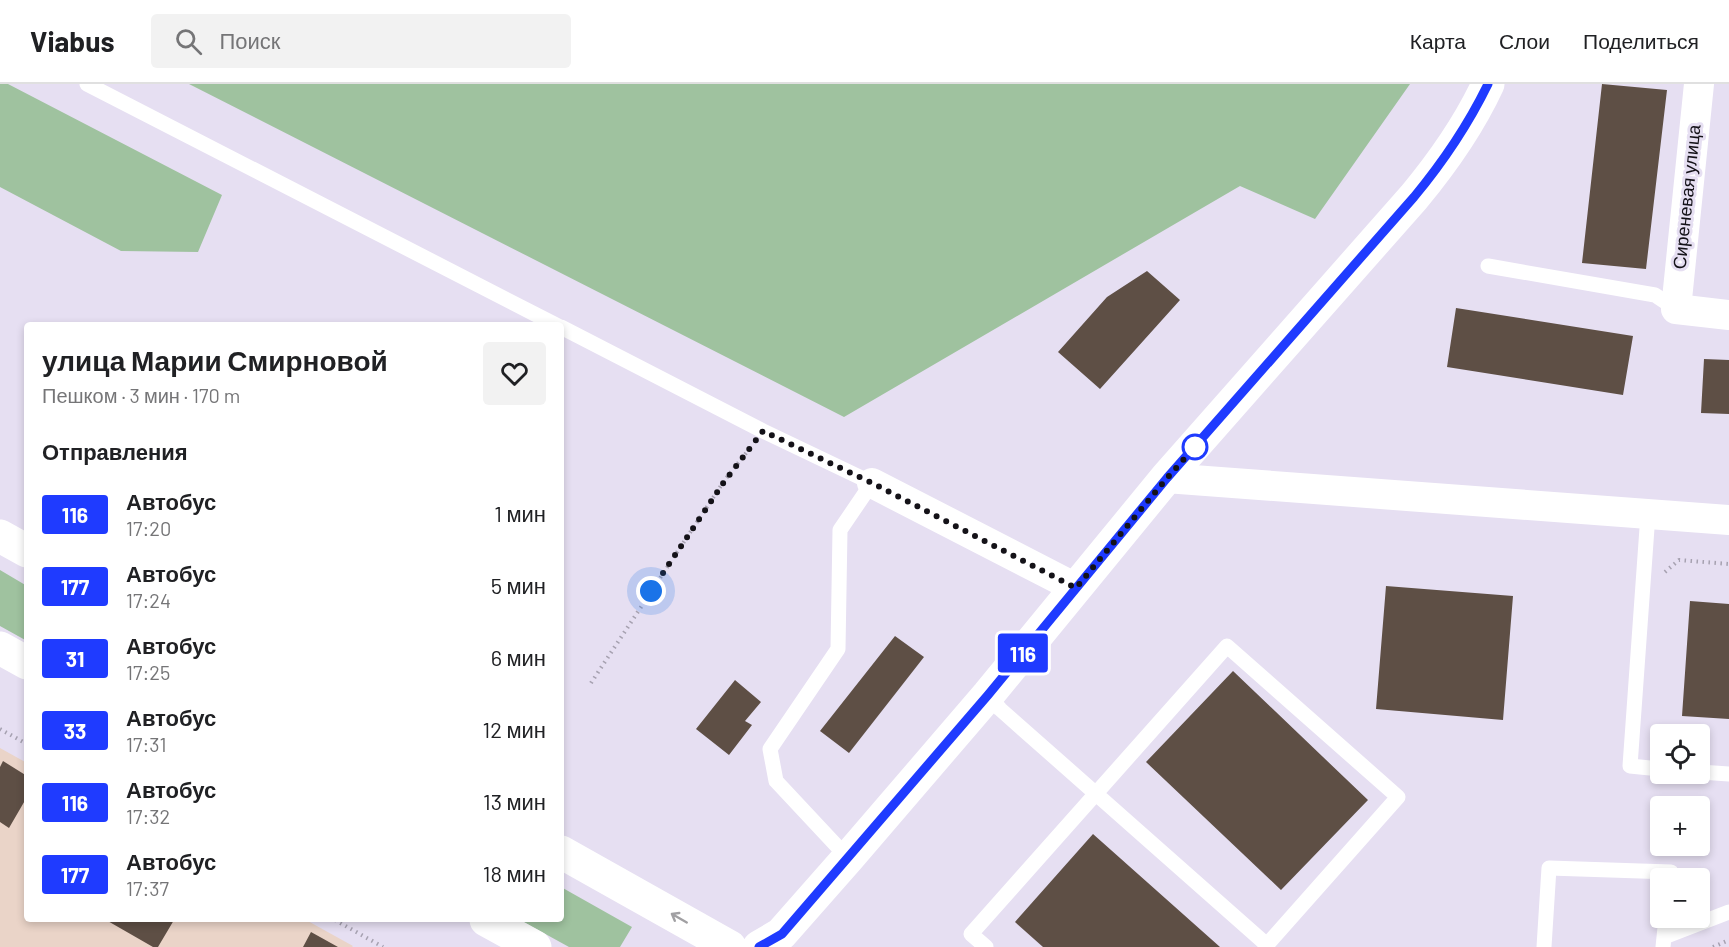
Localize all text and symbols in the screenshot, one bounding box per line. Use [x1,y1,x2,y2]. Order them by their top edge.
search box [151,14,571,68]
text: Viabus [30,24,115,58]
icon: search [172,25,205,58]
text: Поиск [220,27,280,53]
text: Карта [1410,28,1466,53]
text: Слои [1499,28,1550,53]
text: Поделиться [1583,28,1699,53]
street label: Сиреневая улица [1667,123,1705,270]
button: heart [483,342,546,405]
text: улица Марии Смирновой [42,343,388,377]
text: Пешком · 3 мин · 170 m [42,383,240,407]
unlabelled marker [1182,434,1208,460]
text: Отправления [42,438,188,464]
text: Автобус [126,488,216,514]
text: 1 мин [494,500,546,526]
text: 116 [62,502,88,527]
text: 17:20 [126,516,171,540]
text: Автобус [126,560,216,586]
text: 5 мин [491,572,546,598]
text: 177 [61,574,89,599]
your location [636,576,666,606]
text: 17:24 [126,588,171,612]
text: Автобус [126,632,216,658]
line badge: 116 [988,634,1058,672]
text: 116 [1010,641,1036,666]
text: 6 мин [491,644,546,670]
text: 31 [66,646,84,671]
text: 17:25 [126,660,170,684]
text: Автобус [126,704,216,730]
text: 12 мин [483,716,546,742]
text: 33 [64,718,86,743]
map controls [1650,724,1710,928]
button: locate [1650,724,1710,784]
text: 17:31 [126,732,166,756]
text: Автобус [126,776,216,802]
text: 13 мин [483,788,546,814]
text: 116 [62,790,88,815]
button: + [1650,796,1710,856]
text: 17:32 [126,804,170,828]
text: Автобус [126,848,216,874]
text: 18 мин [483,860,546,886]
text: 177 [61,862,89,887]
button: − [1650,868,1710,928]
text: 17:37 [126,876,169,900]
one-way arrow [671,912,689,923]

